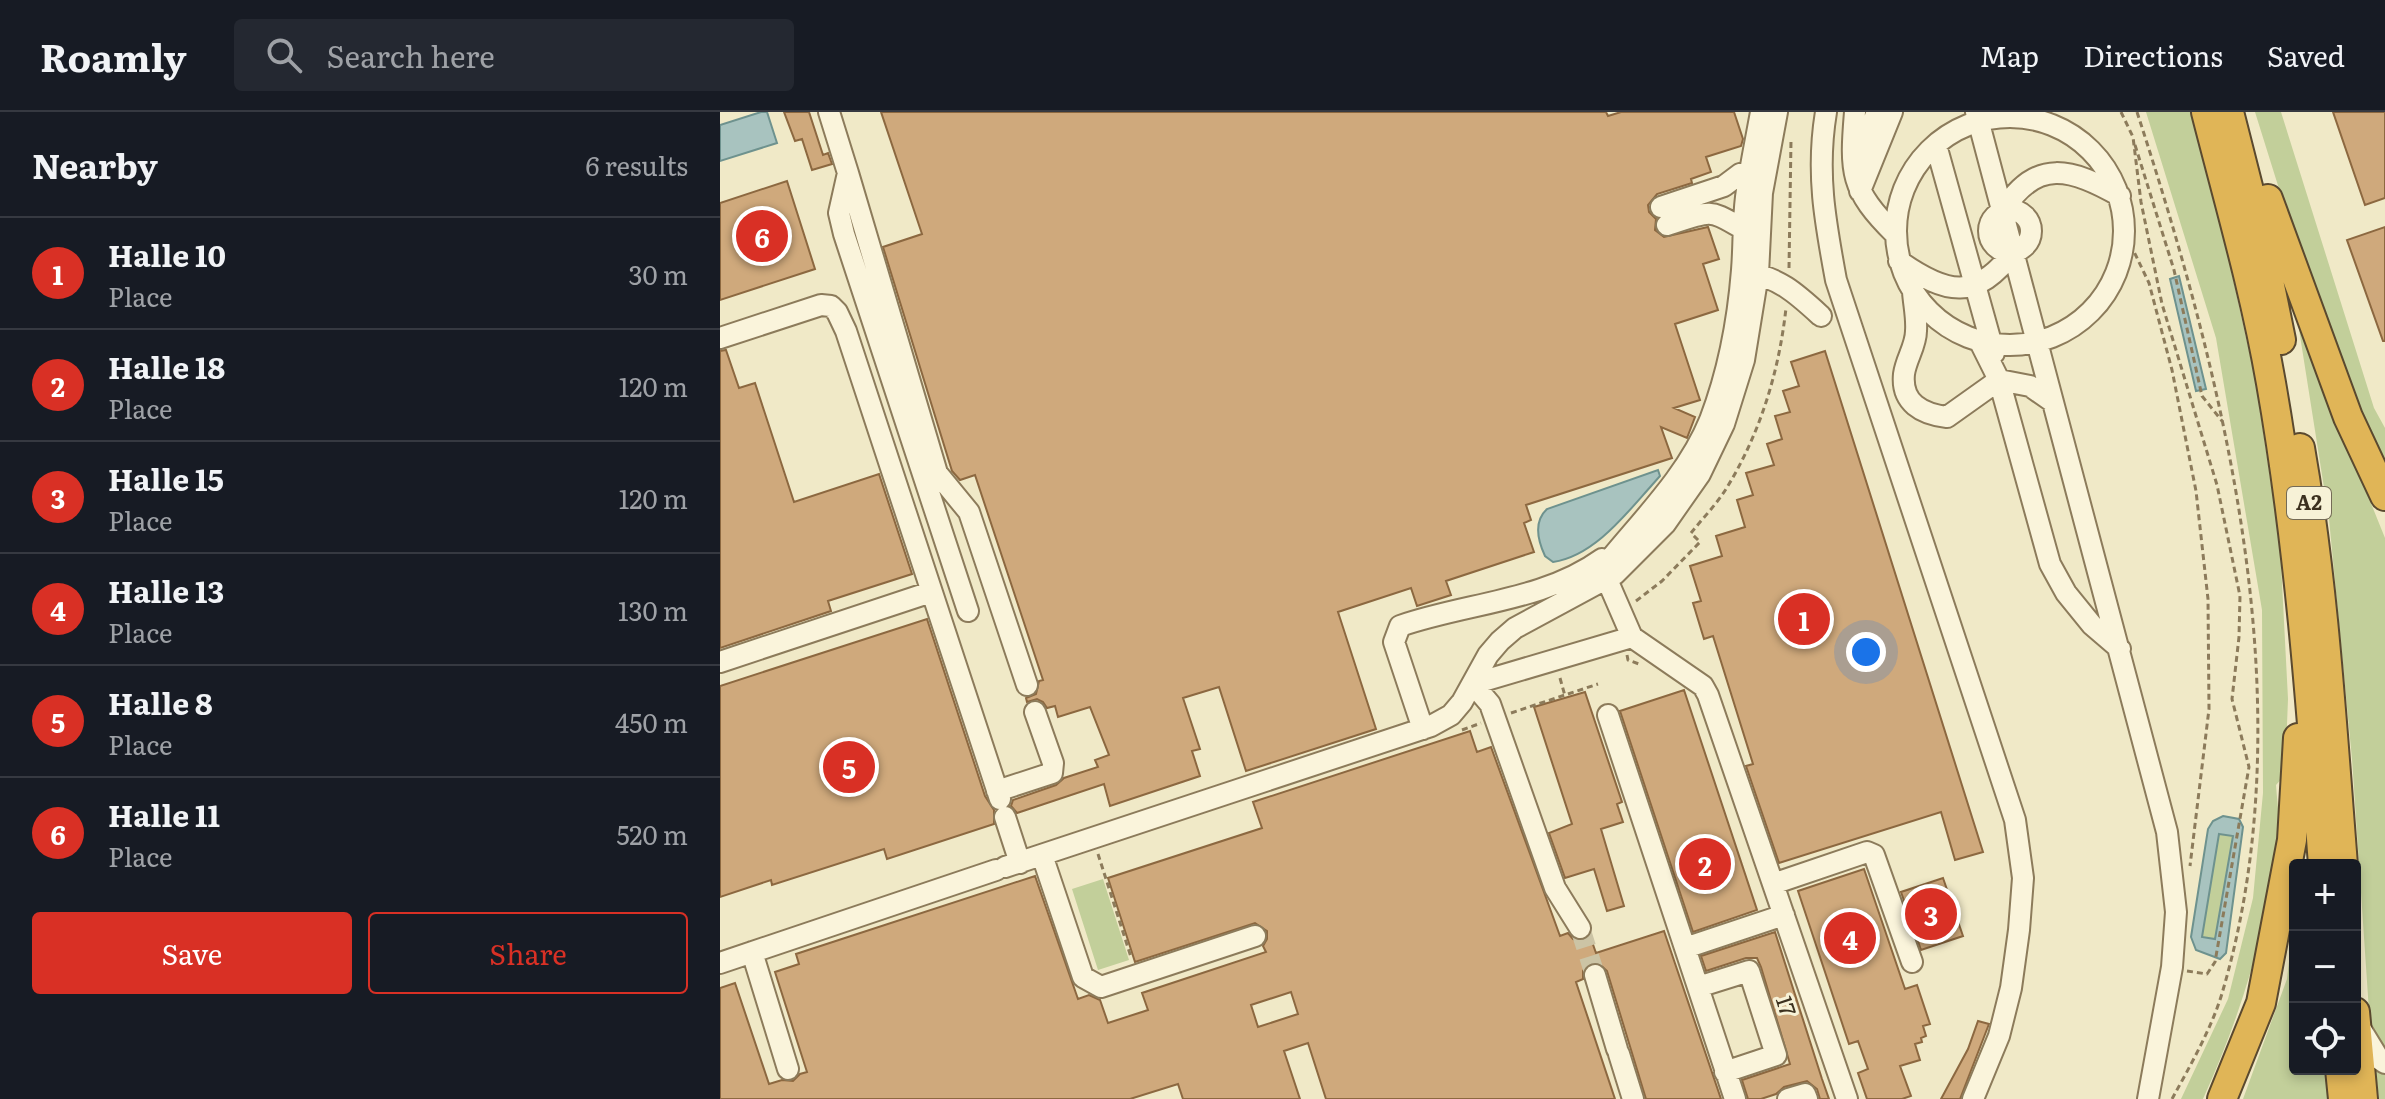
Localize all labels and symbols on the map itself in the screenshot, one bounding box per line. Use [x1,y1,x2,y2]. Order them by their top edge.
pin: 6 [736,206,788,266]
road number: A2 [2287,487,2331,519]
pin: 1 [1778,589,1830,649]
your location [1846,632,1886,672]
pin: 5 [823,737,875,797]
pin: 2 [1679,834,1731,894]
pin: 3 [1905,884,1957,944]
pin: 4 [1824,908,1876,968]
street label: 17 [1769,991,1806,1020]

